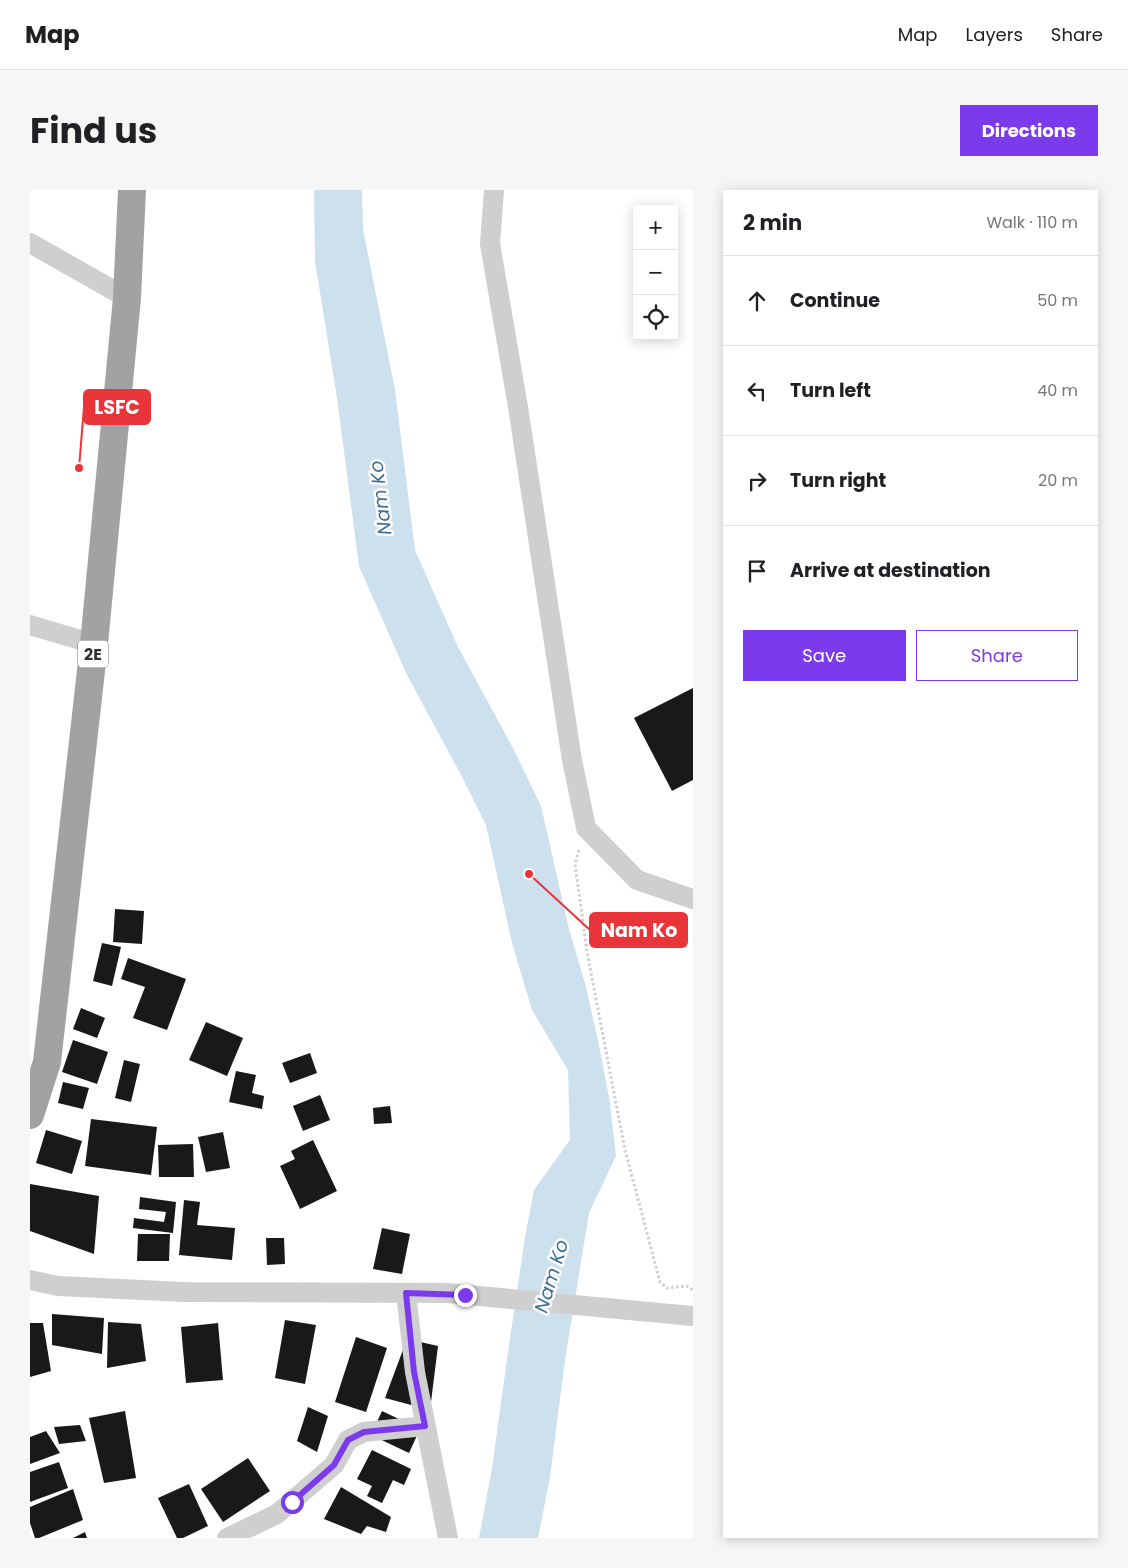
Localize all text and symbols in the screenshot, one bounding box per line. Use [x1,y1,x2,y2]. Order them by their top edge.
text: Map [25,18,80,51]
text: Map [898,22,938,47]
text: Layers [966,22,1023,47]
text: Share [1051,22,1103,47]
button: Directions [960,105,1098,156]
text: Find us [30,106,157,155]
map controls [633,205,678,340]
button: + [633,205,678,250]
text: 2 min [743,208,802,237]
text: Walk · 110 m [986,211,1078,234]
button: − [633,250,678,295]
icon: ahead [743,287,771,315]
text: Continue [790,287,880,314]
text: 50 m [1037,289,1078,312]
button: locate [633,295,678,340]
icon: left [743,377,771,405]
text: Turn left [790,377,871,404]
text: 40 m [1037,379,1078,402]
callout: LSFC [84,390,150,424]
text: LSFC [94,394,140,421]
water label: Nam Ko [363,459,398,537]
icon: right [743,467,771,495]
text: Turn right [790,467,886,494]
text: 20 m [1038,469,1078,492]
icon: arrive [743,557,771,585]
text: Arrive at destination [790,557,991,584]
button: Save [743,630,906,681]
button: Share [916,630,1078,681]
road number: 2E [78,640,108,668]
callout: Nam Ko [590,913,687,947]
text: Nam Ko [601,917,677,944]
water label: Nam Ko [528,1236,575,1316]
route end [454,1284,477,1307]
route start [281,1491,304,1514]

